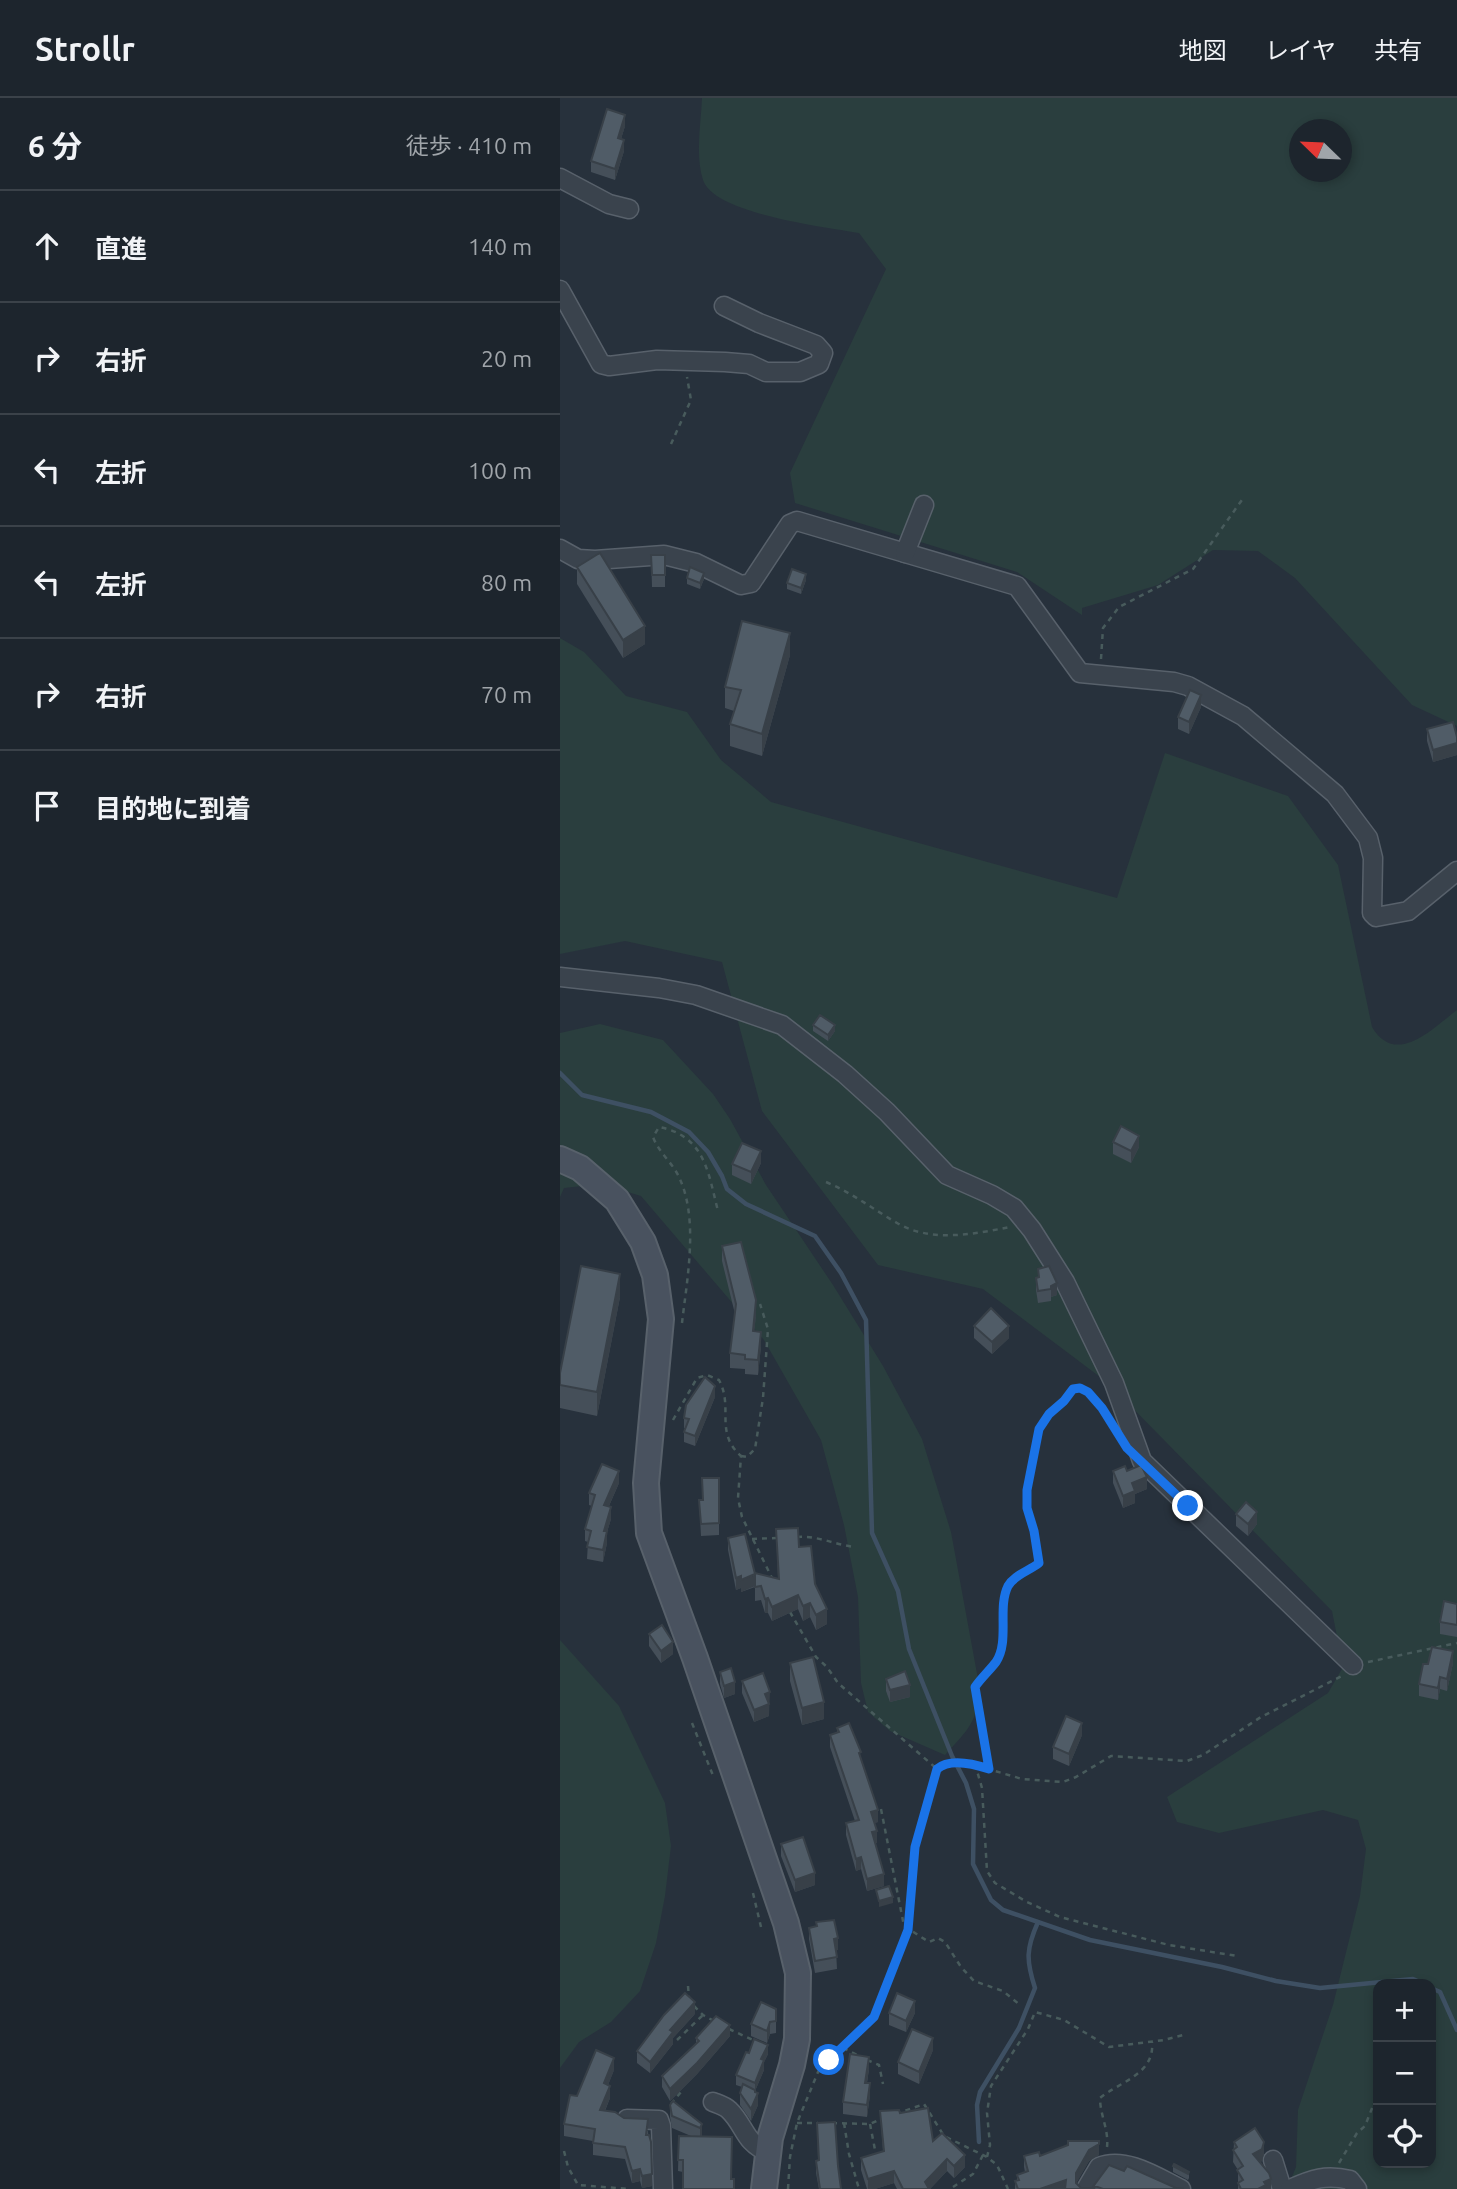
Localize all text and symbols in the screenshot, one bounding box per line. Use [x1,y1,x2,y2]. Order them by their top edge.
text: Strollr [35,30,135,67]
text: 地図 [1179,37,1227,64]
text: レイヤ [1265,37,1336,64]
text: 共有 [1374,37,1422,64]
north arrow [1289,119,1352,182]
text: 6 分 [28,129,82,163]
text: 徒歩 · 410 m [406,133,532,158]
icon: ahead [28,227,66,265]
text: 直進 [95,234,147,263]
text: 140 m [468,234,532,259]
icon: right [28,339,66,377]
text: 右折 [95,346,147,375]
text: 20 m [481,346,532,371]
icon: left [28,451,66,489]
text: 左折 [95,458,147,487]
text: 100 m [468,458,532,483]
icon: left [28,563,66,601]
text: 左折 [95,570,147,599]
text: 80 m [481,570,532,595]
icon: right [28,675,66,713]
text: 右折 [95,682,147,711]
text: 70 m [481,682,532,707]
icon: arrive [28,787,66,825]
text: 目的地に到着 [95,794,251,823]
route end [1172,1490,1203,1521]
map controls [1373,1979,1436,2168]
button: + [1373,1979,1436,2042]
button: − [1373,2042,1436,2105]
route start [813,2044,844,2075]
button: locate [1373,2105,1436,2168]

